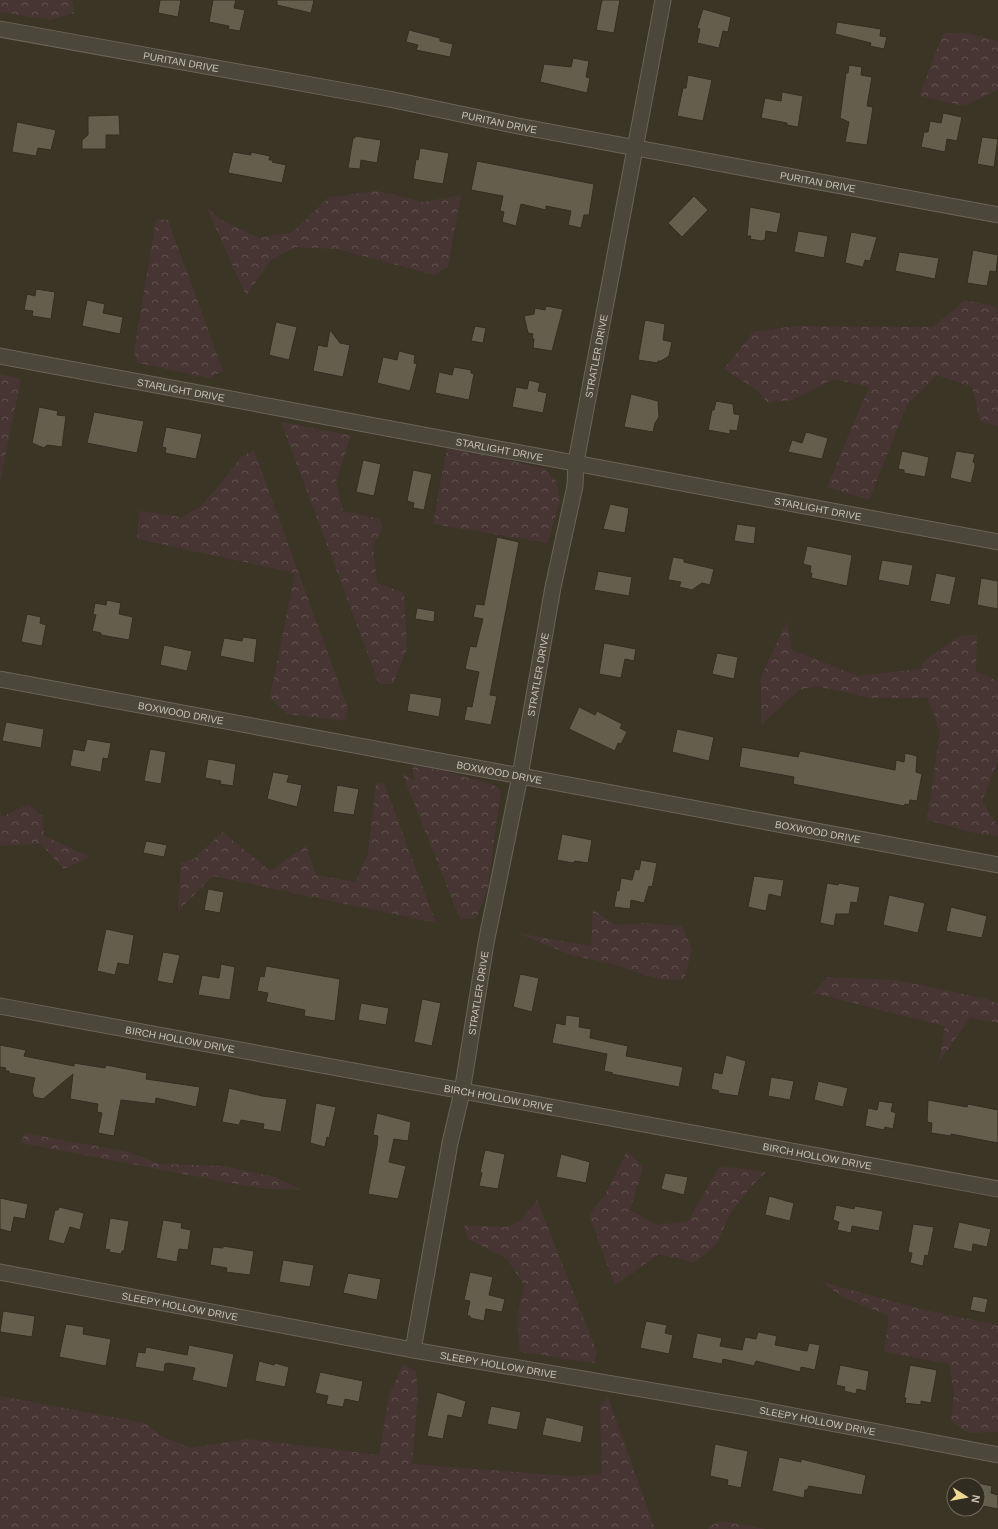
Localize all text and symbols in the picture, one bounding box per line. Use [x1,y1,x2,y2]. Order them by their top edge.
street label: PURITAN DRIVE [142,49,220,74]
street label: PURITAN DRIVE [461,109,538,135]
street label: PURITAN DRIVE [779,169,857,194]
street label: STRATLER DRIVE [583,313,609,399]
street label: STARLIGHT DRIVE [136,376,226,403]
street label: STARLIGHT DRIVE [455,436,544,463]
street label: STARLIGHT DRIVE [773,495,863,522]
street label: STRATLER DRIVE [525,631,550,717]
street label: BOXWOOD DRIVE [137,699,225,726]
street label: BOXWOOD DRIVE [456,759,543,785]
street label: BOXWOOD DRIVE [774,818,862,845]
street label: STRATLER DRIVE [466,950,490,1036]
street label: BIRCH HOLLOW DRIVE [125,1024,236,1054]
street label: BIRCH HOLLOW DRIVE [443,1082,554,1113]
street label: BIRCH HOLLOW DRIVE [762,1140,873,1171]
street label: SLEEPY HOLLOW DRIVE [121,1290,239,1322]
street label: SLEEPY HOLLOW DRIVE [439,1349,558,1380]
street label: SLEEPY HOLLOW DRIVE [758,1404,877,1437]
north arrow [946,1477,986,1517]
text: N [969,1494,982,1504]

